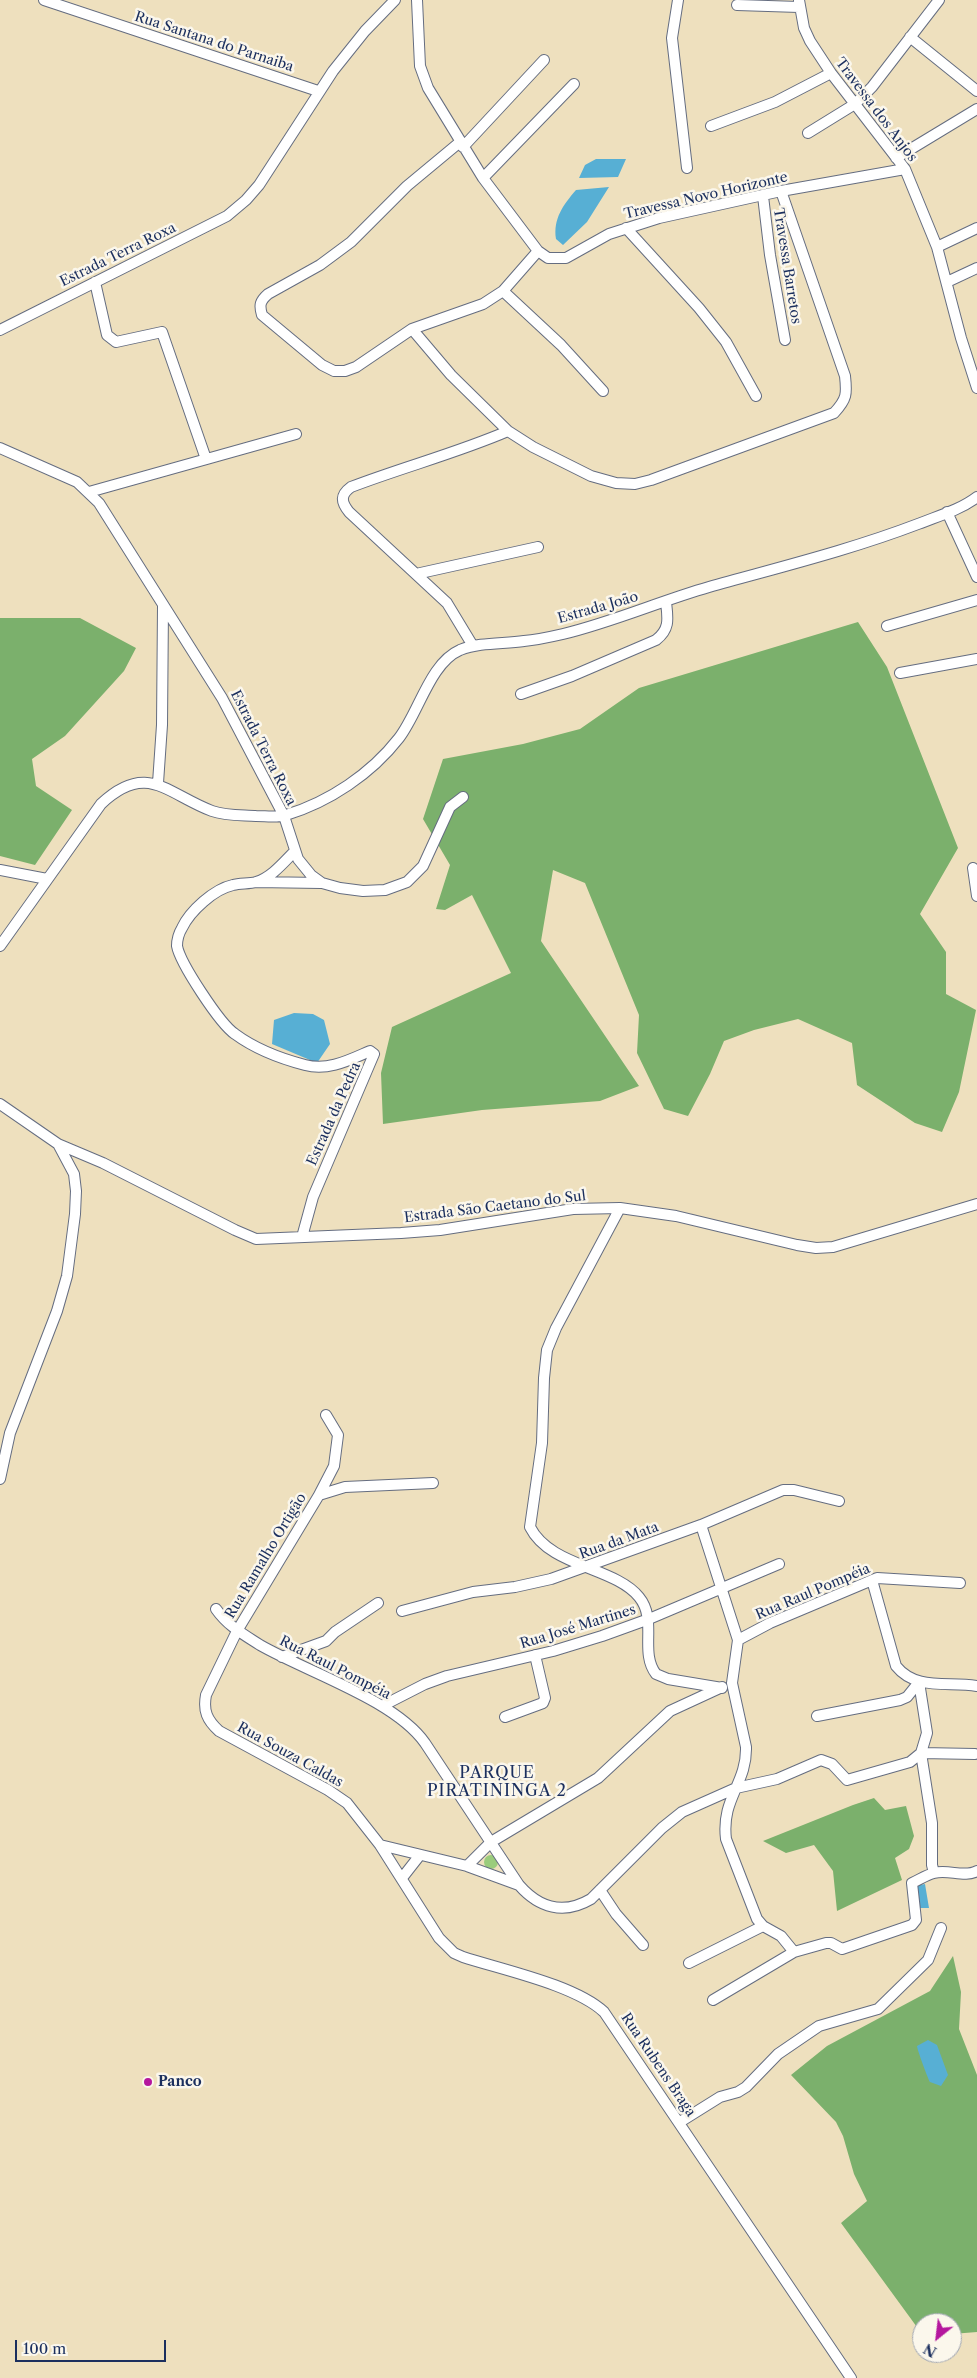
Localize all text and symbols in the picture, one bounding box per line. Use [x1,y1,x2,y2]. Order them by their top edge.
street label: Rua Santana do Parnaiba [132,8,296,76]
street label: Travessa dos Anjos [832,55,920,165]
street label: Travessa Novo Horizonte [623,169,789,223]
street label: Travessa Barretos [770,207,804,325]
street label: Estrada Terra Roxa [57,220,179,290]
street label: Estrada João [556,589,640,627]
street label: Estrada Terra Roxa [227,688,299,808]
street label: Estrada da Pedra [304,1060,364,1168]
street label: Estrada São Caetano do Sul [403,1188,587,1226]
street label: Rua Ramalho Ortigão [222,1490,310,1622]
street label: Rua da Mata [577,1519,661,1563]
street label: Rua Raul Pompéia [753,1560,873,1624]
street label: Rua José Martines [518,1601,638,1653]
street label: Rua Raul Pompéia [277,1633,393,1703]
street label: Rua Souza Caldas [234,1719,346,1791]
district label: PARQUE PIRATININGA 2 [425,1763,569,1801]
street label: Rua Rubens Braga [617,2010,699,2120]
place label: Panco [158,2074,202,2090]
marker: Panco [142,2076,154,2088]
north arrow [912,2313,962,2363]
scale bar [18,2330,169,2362]
text: 100 m [23,2339,66,2358]
text: N [921,2339,940,2361]

